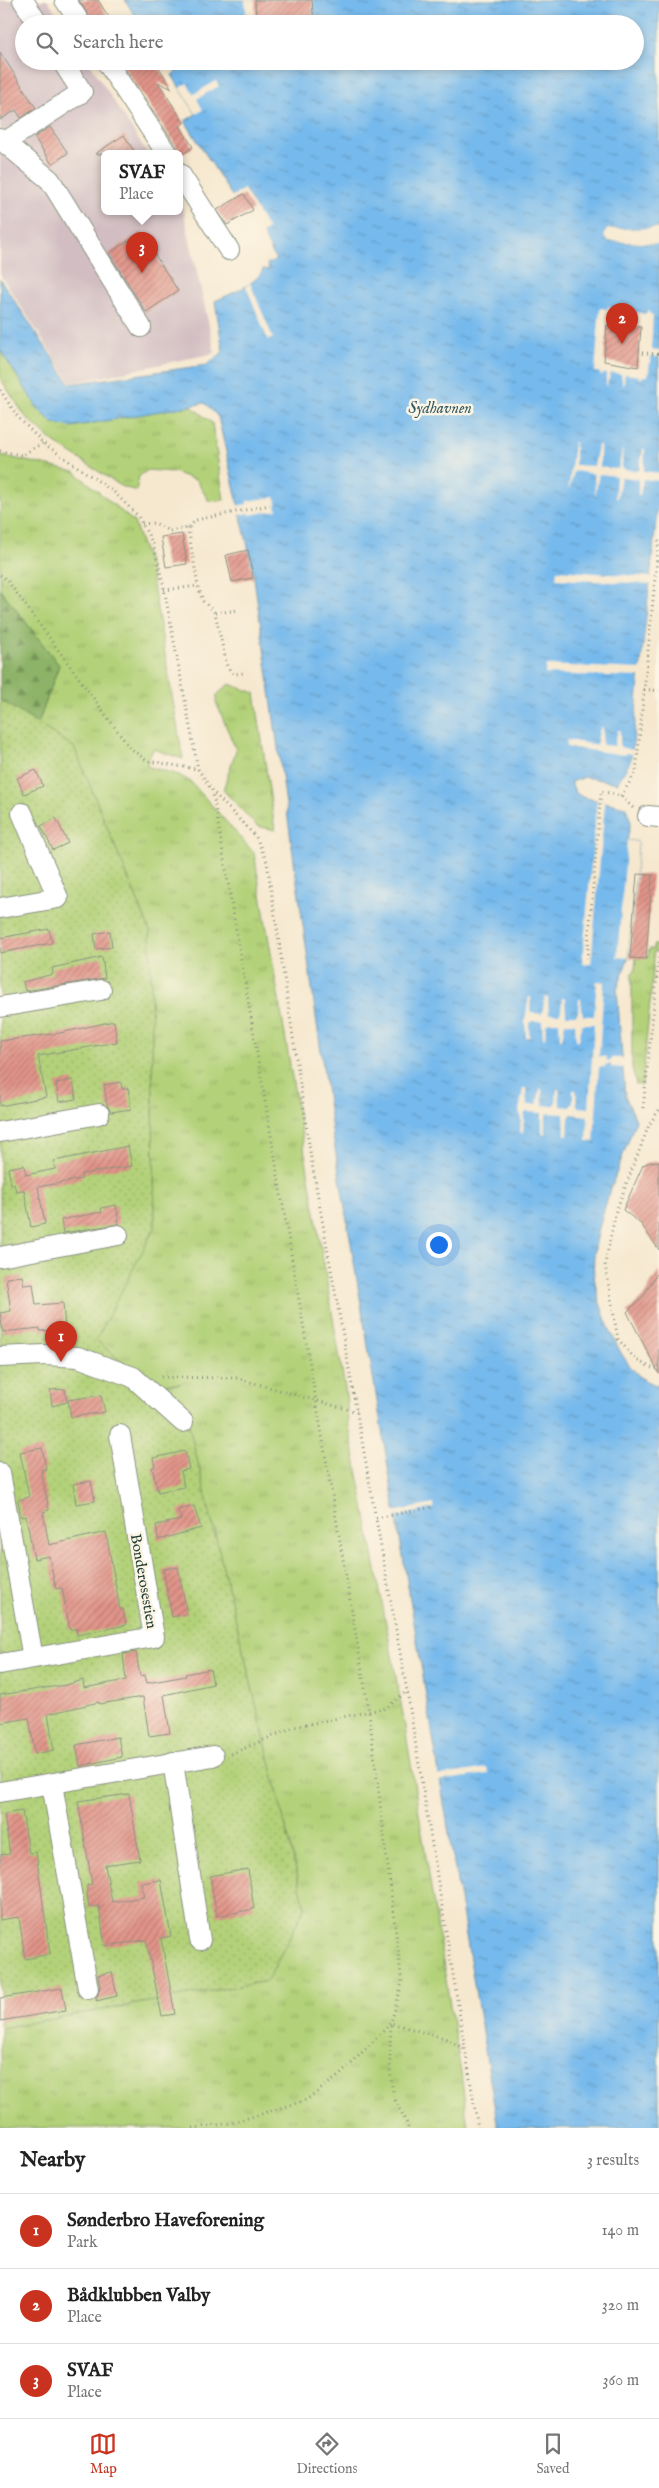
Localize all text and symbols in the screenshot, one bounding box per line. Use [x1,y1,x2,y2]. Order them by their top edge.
search box [15,15,644,70]
icon: search [33,29,61,57]
text: Search here [73,31,164,55]
popup [101,150,183,215]
text: SVAF [119,161,165,185]
text: Place [119,185,154,205]
pin: 3 [126,232,158,273]
pin: 2 [606,303,638,344]
water label: Sydhavnen [408,399,472,419]
your location [426,1232,452,1258]
pin: 1 [45,1321,77,1362]
street label: Bonderosestien [126,1532,161,1630]
text: Nearby [20,2147,85,2174]
text: 3 results [587,2151,639,2171]
text: Sønderbro Haveforening [67,2209,264,2233]
text: 1 [33,2221,39,2241]
text: 140 m [601,2221,639,2241]
text: Park [67,2233,97,2253]
text: Bådklubben Valby [67,2284,210,2308]
text: 2 [32,2296,40,2316]
text: 320 m [602,2296,639,2316]
text: Place [67,2308,102,2328]
text: SVAF [67,2359,113,2383]
text: 3 [33,2371,39,2391]
text: 360 m [603,2371,639,2391]
text: Place [67,2383,102,2403]
tab: Map [89,2430,117,2478]
tab: Directions [296,2430,357,2478]
tab: Saved [536,2430,569,2478]

